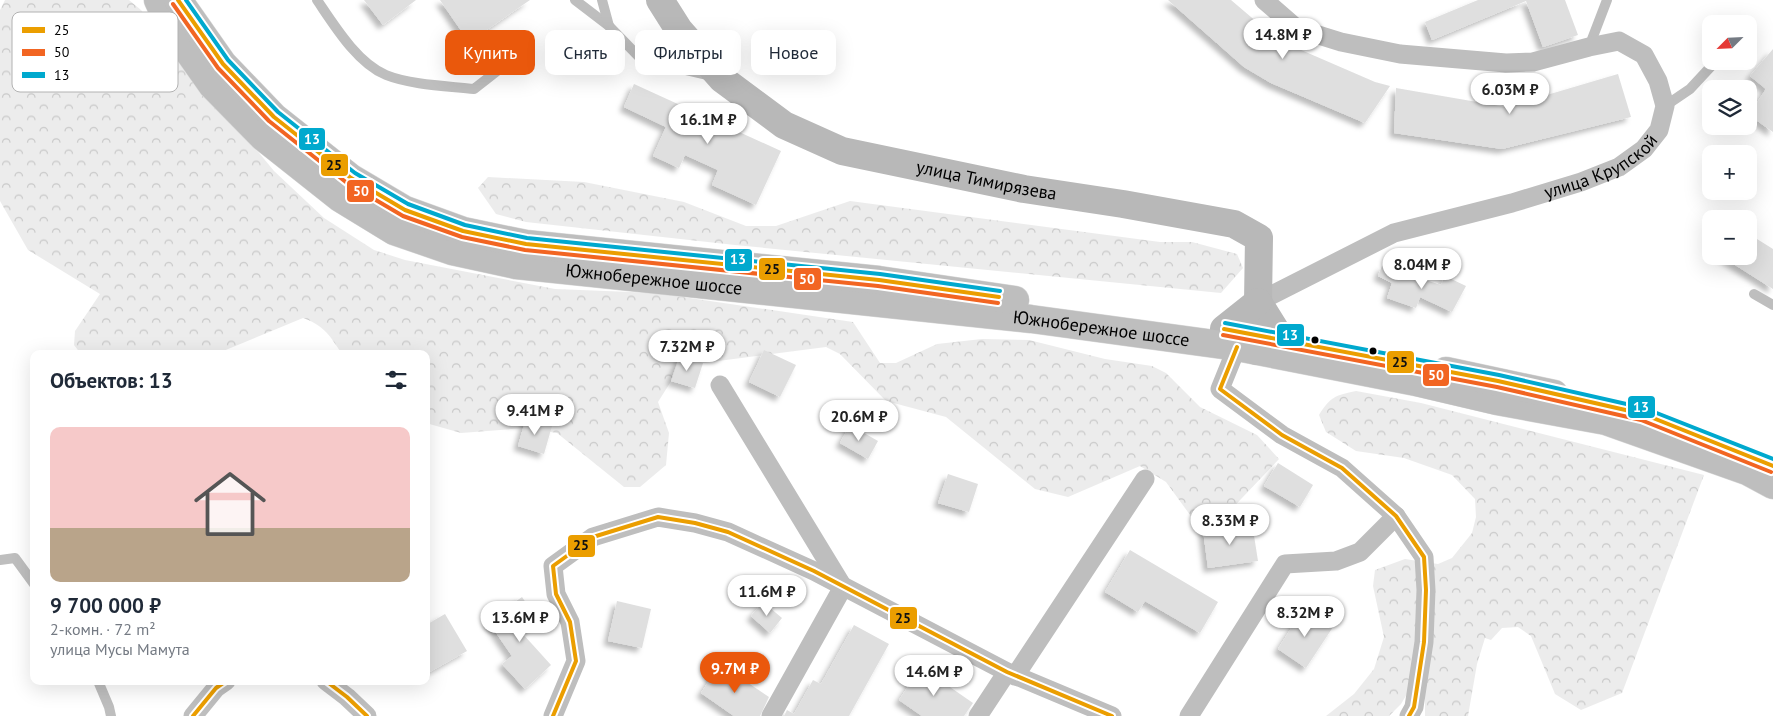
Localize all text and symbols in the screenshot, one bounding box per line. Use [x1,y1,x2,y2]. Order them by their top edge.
legend [12,12,178,92]
north arrow [1702,15,1758,70]
map controls [1702,15,1757,265]
pin: 14.8M ₽ [1237,18,1329,60]
text: 25 [54,21,69,39]
text: 14.8M ₽ [1254,24,1312,44]
chip: Купить [445,30,535,75]
chip: Снять [545,30,625,75]
chip: Фильтры [635,30,741,75]
chip: Новое [751,30,836,75]
text: 50 [54,43,70,61]
text: 13 [54,66,69,84]
pin: 6.03M ₽ [1464,72,1556,115]
text: 6.03M ₽ [1481,79,1539,99]
button: layers [1702,80,1757,135]
pin: 16.1M ₽ [662,102,754,145]
text: 16.1M ₽ [679,109,737,129]
line badge: 13 [298,127,326,151]
street label: улица Крупской [1541,129,1662,204]
text: 13 [304,130,320,148]
button: + [1702,145,1757,200]
line badge: 25 [320,153,349,177]
street label: улица Тимирязева [914,155,1058,205]
text: 25 [326,156,342,174]
line badge: 50 [346,179,375,203]
text: 50 [353,182,369,200]
button: − [1702,210,1757,265]
line badge: 13 [724,248,753,272]
pin: 8.04M ₽ [1376,248,1468,290]
text: 13 [730,250,746,268]
text: 8.04M ₽ [1393,254,1451,274]
line badge: 25 [758,257,786,281]
street label: Южнобережное шоссе [564,258,744,300]
text: 25 [764,260,780,278]
line badge: 50 [793,267,822,291]
text: 50 [799,270,815,288]
street label: Южнобережное шоссе [1012,305,1191,351]
line badge: 13 [1276,323,1305,347]
text: 13 [1282,326,1298,344]
pin: 7.32M ₽ [641,330,733,372]
unlabelled marker [1310,335,1320,345]
text: 7.32M ₽ [659,336,715,356]
unlabelled marker [1368,346,1378,356]
line badge: 25 [1386,350,1415,374]
text: 25 [1392,353,1408,371]
line badge: 50 [1422,363,1450,387]
icon: filters [382,366,410,394]
text: 50 [1428,366,1444,384]
text: Объектов: 13 [50,367,173,394]
pin: 9.41M ₽ [489,394,581,436]
line badge: 13 [1627,395,1656,419]
text: 13 [1633,398,1649,416]
text: 9.41M ₽ [506,400,564,420]
pin: 20.6M ₽ [813,400,905,442]
text: 20.6M ₽ [830,406,888,426]
icon: home [185,459,275,549]
pin: 8.33M ₽ [1184,504,1276,546]
text: 8.33M ₽ [1201,510,1259,530]
line badge: 25 [567,534,596,558]
text: 25 [573,536,589,554]
pin: 11.6M ₽ [721,574,813,617]
text: 11.6M ₽ [738,581,796,601]
text: 9 700 000 ₽ [50,592,161,619]
pin: 8.32M ₽ [1259,596,1351,638]
pin: 13.6M ₽ [474,600,566,643]
text: 8.32M ₽ [1276,602,1334,622]
line badge: 25 [889,606,918,630]
text: 13.6M ₽ [491,607,549,627]
text: 25 [895,609,911,627]
text: 2-комн. · 72 m² [50,619,156,639]
text: улица Мусы Мамута [50,639,190,659]
pin: 9.7M ₽ [694,652,776,694]
pin: 14.6M ₽ [888,654,980,697]
text: 9.7M ₽ [711,658,759,678]
text: 14.6M ₽ [905,661,963,681]

